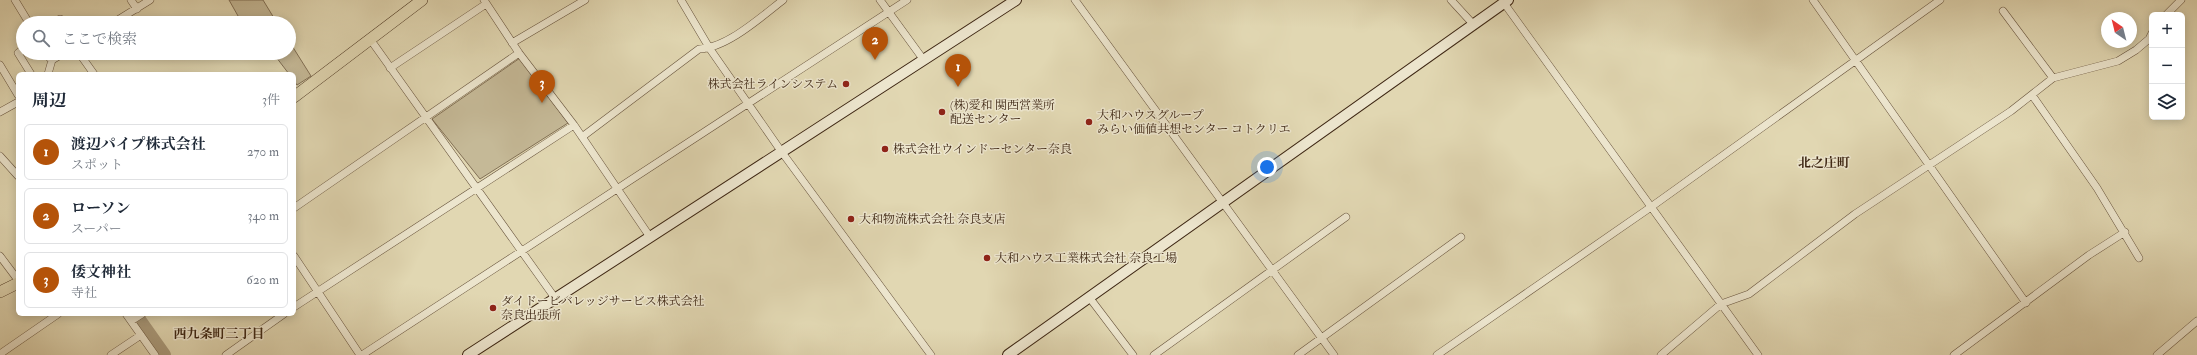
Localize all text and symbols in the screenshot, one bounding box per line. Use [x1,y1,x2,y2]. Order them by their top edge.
north arrow [2101,12,2137,48]
map controls [2149,12,2185,120]
button: + [2149,12,2185,48]
search box [16,16,296,60]
icon: search [30,27,52,49]
pin: 2 [862,27,888,60]
text: ここで検索 [62,30,137,49]
button: − [2149,48,2185,84]
pin: 1 [945,54,971,87]
pin: 3 [529,70,555,103]
place label: 株式会社ラインシステム [708,77,838,92]
marker: 株式会社ラインシステム [841,79,851,89]
button: layers [2149,84,2185,120]
text: 周辺 [32,90,66,111]
text: 3件 [262,92,280,108]
place label: (株)愛和 関西営業所 配送センター [950,98,1055,127]
marker: (株)愛和 関西営業所 配送センター [937,107,947,117]
place label: 大和ハウスグループ みらい価値共想センター コトクリエ [1097,108,1291,137]
marker: 大和ハウスグループ みらい価値共想センター コトクリエ [1084,117,1094,127]
text: 渡辺パイプ株式会社 [71,135,206,154]
place label: 株式会社ウインドーセンター奈良 [893,142,1072,157]
text: 1 [44,144,48,160]
text: 270 m [247,144,279,160]
marker: 株式会社ウインドーセンター奈良 [880,144,890,154]
district label: 北之庄町 [1798,155,1850,171]
text: スポット [71,157,123,173]
your location [1257,157,1277,177]
text: ローソン [71,199,130,218]
text: 2 [43,208,49,224]
text: 340 m [248,208,279,224]
place label: 大和物流株式会社 奈良支店 [859,212,1006,227]
marker: 大和物流株式会社 奈良支店 [846,214,856,224]
text: スーパー [71,221,122,237]
place label: 大和ハウス工業株式会社 奈良工場 [995,251,1177,266]
marker: 大和ハウス工業株式会社 奈良工場 [982,253,992,263]
text: 倭文神社 [71,263,131,282]
text: 3 [44,272,49,288]
text: 620 m [246,272,279,288]
text: 寺社 [71,285,97,301]
place label: ダイドービバレッジサービス株式会社 奈良出張所 [501,294,705,323]
marker: ダイドービバレッジサービス株式会社 奈良出張所 [488,303,498,313]
district label: 西九条町三丁目 [173,326,265,342]

